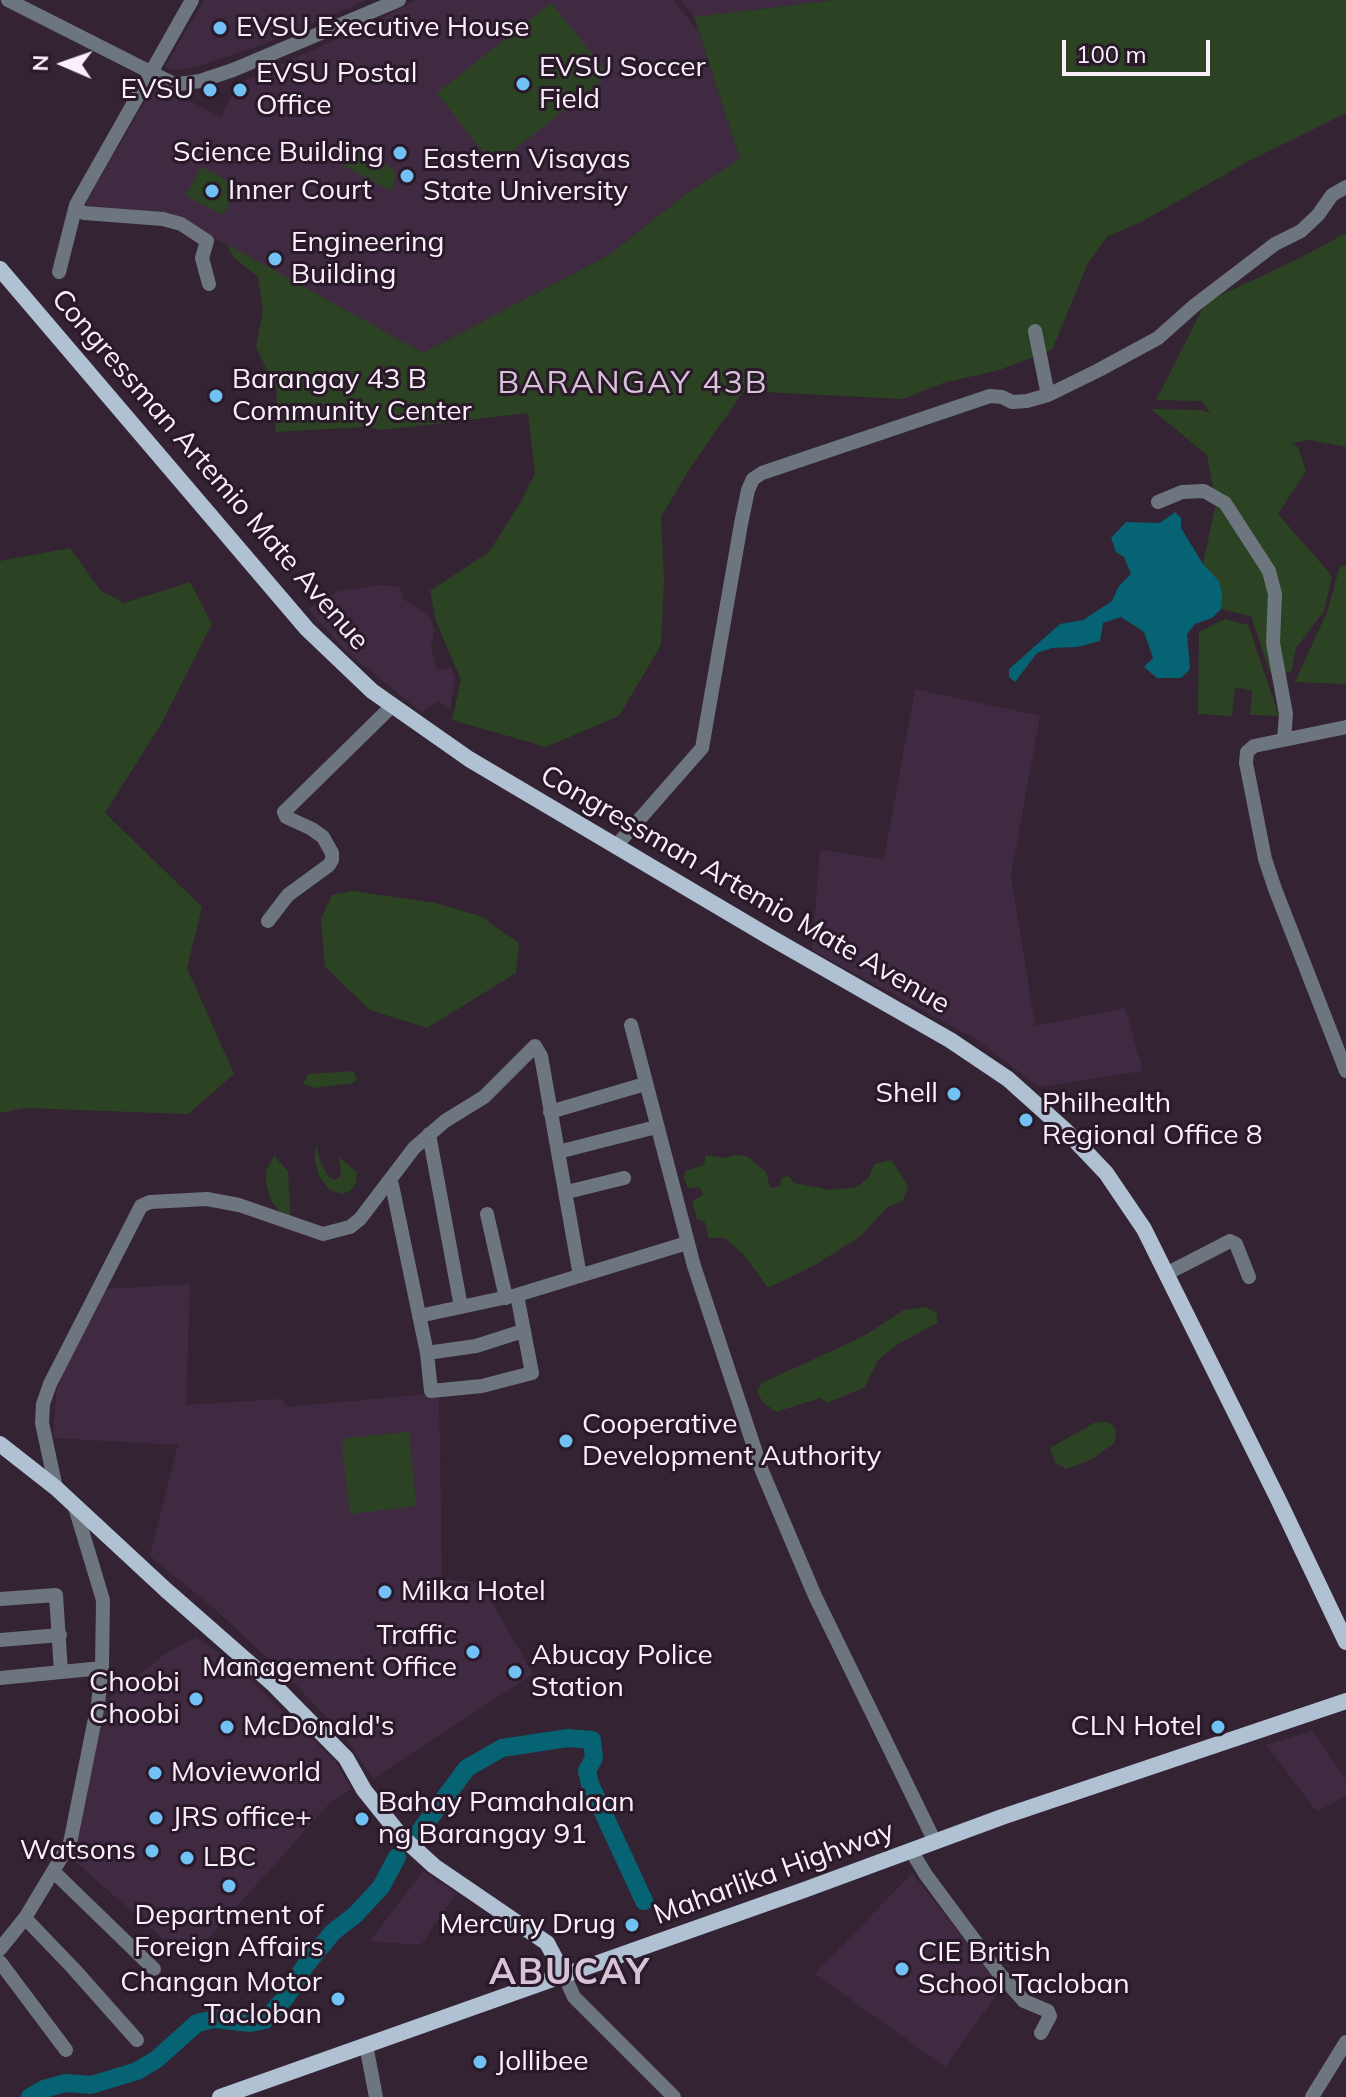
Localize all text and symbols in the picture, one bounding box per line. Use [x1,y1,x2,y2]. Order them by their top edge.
place label: EVSU Executive House [236,11,529,45]
marker: EVSU Executive House [211,19,229,37]
north arrow [24,24,104,104]
scale bar [1066,24,1214,74]
text: 100 m [1076,39,1147,69]
place label: EVSU Soccer Field [539,51,706,117]
text: N [26,54,54,72]
place label: EVSU Postal Office [256,57,417,123]
place label: EVSU [121,73,194,107]
marker: EVSU Soccer Field [514,75,532,93]
marker: EVSU [201,81,219,99]
marker: EVSU Postal Office [231,81,249,99]
place label: Science Building [173,136,384,170]
place label: Eastern Visayas State University [423,143,631,209]
marker: Science Building [391,144,409,162]
marker: Eastern Visayas State University [398,167,416,185]
place label: Inner Court [228,174,372,208]
marker: Inner Court [203,182,221,200]
place label: Engineering Building [291,226,444,292]
marker: Engineering Building [266,250,284,268]
street label: Congressman Artemio Mate Avenue [44,283,376,657]
place label: Barangay 43 B Community Center [232,363,472,429]
district label: BARANGAY 43B [497,364,769,402]
marker: Barangay 43 B Community Center [207,387,225,405]
street label: Congressman Artemio Mate Avenue [534,759,956,1021]
place label: Shell [876,1077,938,1111]
marker: Shell [945,1085,963,1103]
place label: Philhealth Regional Office 8 [1042,1087,1263,1153]
marker: Philhealth Regional Office 8 [1017,1111,1035,1129]
place label: Cooperative Development Authority [582,1408,881,1474]
marker: Cooperative Development Authority [557,1432,575,1450]
place label: Milka Hotel [401,1575,546,1609]
marker: Milka Hotel [376,1583,394,1601]
place label: Traffic Management Office [202,1619,457,1685]
place label: Abucay Police Station [531,1639,713,1705]
marker: Traffic Management Office [464,1643,482,1661]
marker: Abucay Police Station [506,1663,524,1681]
place label: Choobi Choobi [89,1666,180,1732]
marker: Choobi Choobi [187,1690,205,1708]
place label: McDonald's [243,1710,395,1744]
place label: CLN Hotel [1071,1710,1202,1744]
marker: McDonald's [218,1718,236,1736]
marker: CLN Hotel [1209,1718,1227,1736]
place label: Movieworld [171,1756,321,1790]
marker: Movieworld [146,1764,164,1782]
place label: Bahay Pamahalaan ng Barangay 91 [378,1786,635,1852]
place label: JRS office+ [172,1801,312,1835]
marker: JRS office+ [147,1809,165,1827]
marker: Bahay Pamahalaan ng Barangay 91 [353,1810,371,1828]
street label: Maharlika Highway [649,1814,899,1932]
place label: Watsons [20,1834,136,1868]
place label: LBC [203,1841,256,1875]
marker: Watsons [143,1842,161,1860]
marker: LBC [178,1849,196,1867]
marker: Department of Foreign Affairs [220,1877,238,1895]
place label: Department of Foreign Affairs [134,1899,324,1965]
place label: Mercury Drug [439,1908,616,1942]
marker: Mercury Drug [623,1916,641,1934]
place label: CIE British School Tacloban [918,1936,1130,2002]
district label: ABUCAY [489,1951,651,1995]
marker: CIE British School Tacloban [893,1960,911,1978]
place label: Changan Motor Tacloban [120,1966,322,2032]
marker: Changan Motor Tacloban [329,1990,347,2008]
place label: Jollibee [496,2045,588,2079]
marker: Jollibee [471,2053,489,2071]

